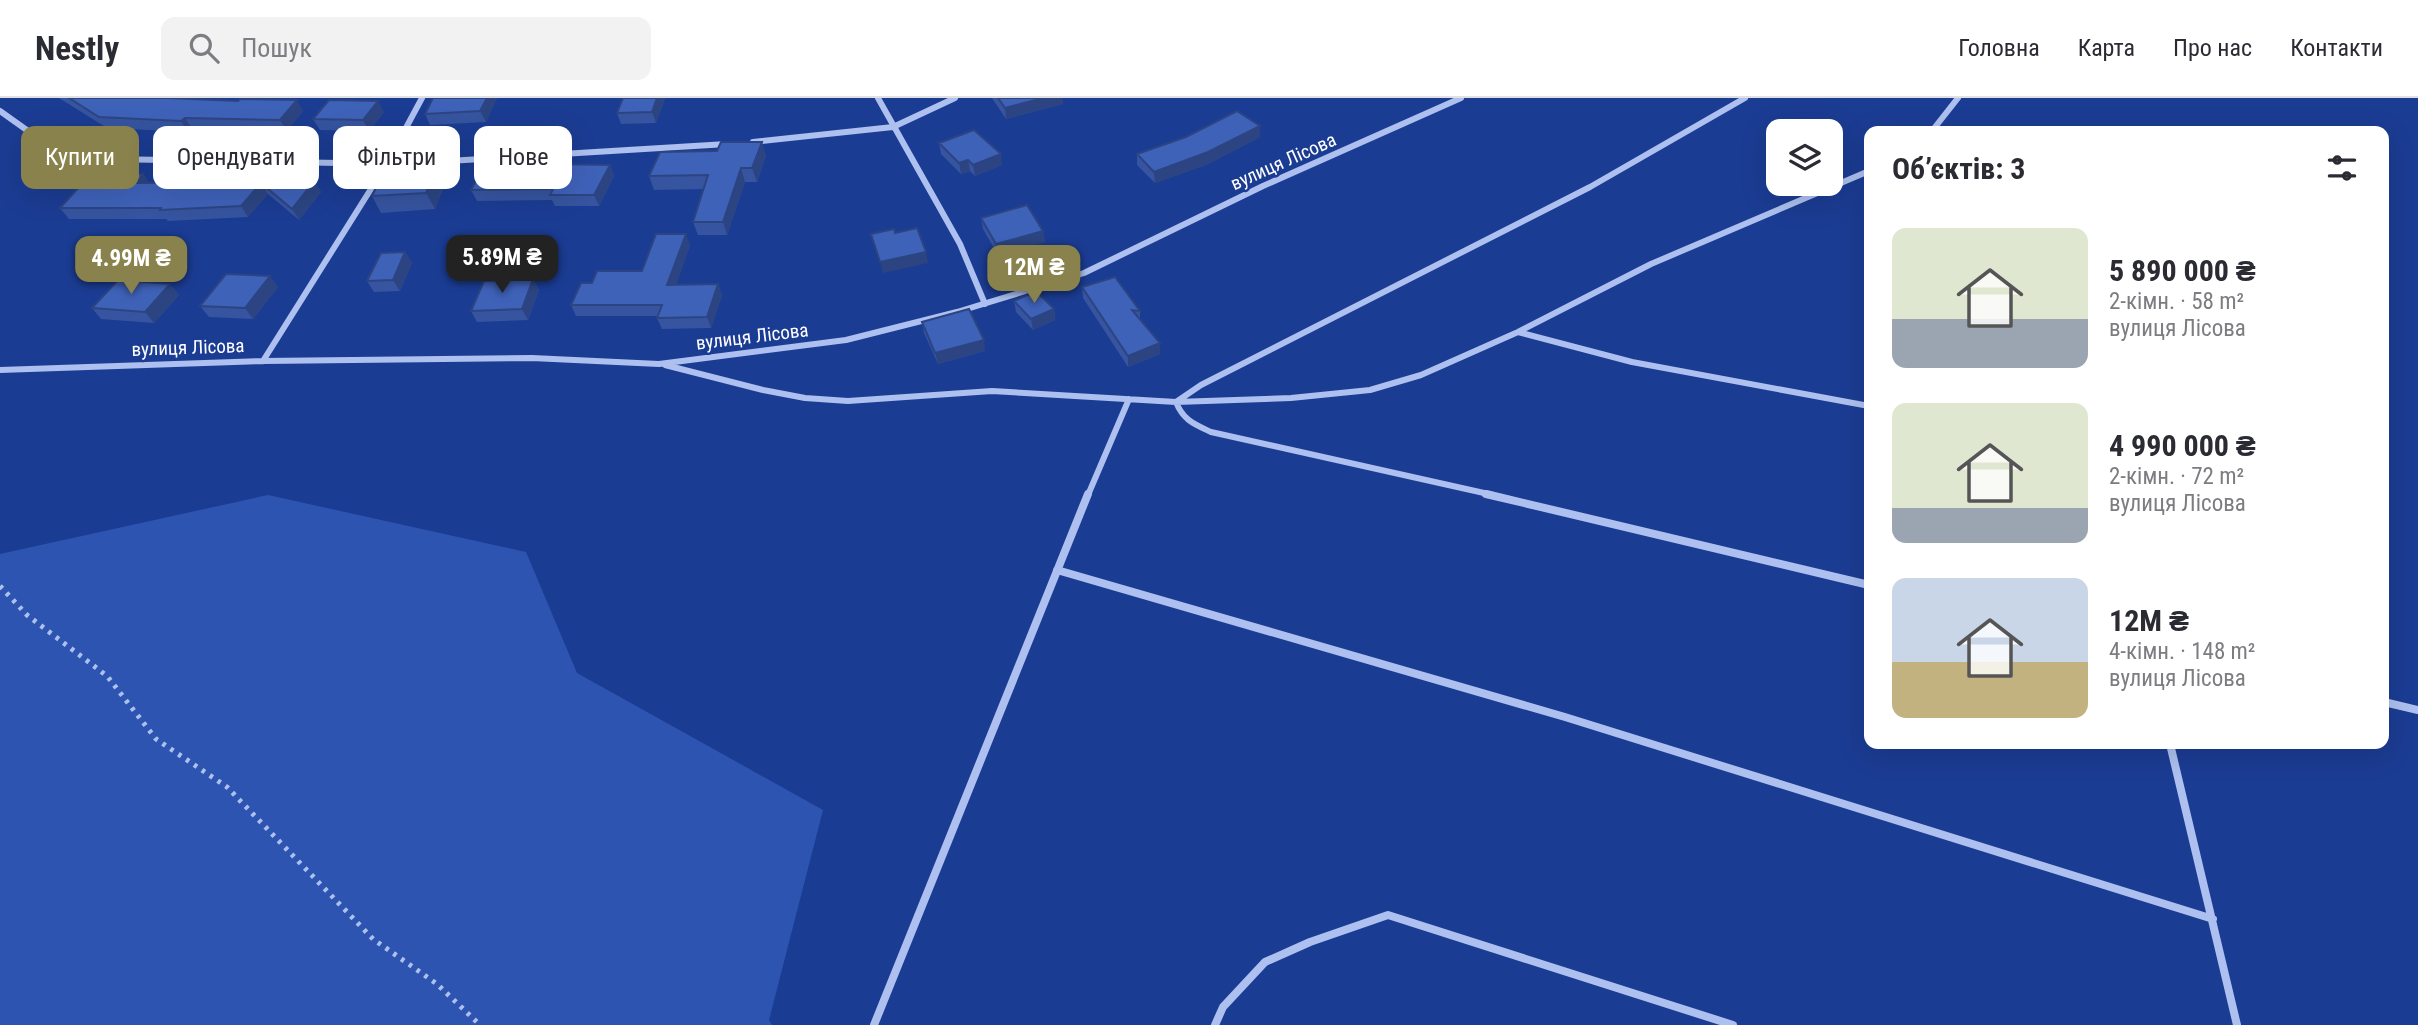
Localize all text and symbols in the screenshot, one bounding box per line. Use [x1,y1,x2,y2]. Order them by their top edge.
search box [161,17,651,80]
text: Nestly [35,29,119,68]
icon: search [185,29,223,67]
text: Пошук [241,33,312,63]
text: Головна [1958,34,2040,62]
text: Карта [2078,34,2135,62]
text: Про нас [2173,34,2252,62]
text: Контакти [2290,34,2383,62]
map controls [1766,119,1843,196]
button: layers [1766,119,1843,196]
chip: Купити [21,126,139,189]
chip: Орендувати [153,126,319,189]
chip: Фільтри [333,126,460,189]
chip: Нове [474,126,572,189]
street label: вулиця Лісова [1227,128,1340,195]
icon: filters [2323,149,2361,187]
text: Об’єктів: 3 [1892,151,2026,186]
pin: 4.99M ₴ [66,236,196,296]
pin: 5.89M ₴ [437,236,567,295]
text: 5.89M ₴ [462,244,542,271]
text: 4.99M ₴ [91,245,171,272]
pin: 12M ₴ [985,246,1083,305]
text: 5 890 000 ₴ [2109,253,2256,288]
text: 12M ₴ [1003,254,1065,281]
icon: home [1948,256,2032,340]
text: 2-кімн. · 58 m² [2109,288,2244,315]
text: вулиця Лісова [2109,315,2246,342]
street label: вулиця Лісова [695,318,810,355]
street label: вулиця Лісова [131,334,245,361]
text: 4 990 000 ₴ [2109,428,2256,463]
icon: home [1948,431,2032,515]
text: 2-кімн. · 72 m² [2109,463,2244,490]
text: вулиця Лісова [2109,490,2246,517]
text: 12M ₴ [2109,603,2189,638]
icon: home [1948,606,2032,690]
text: 4-кімн. · 148 m² [2109,638,2255,665]
text: вулиця Лісова [2109,665,2246,692]

